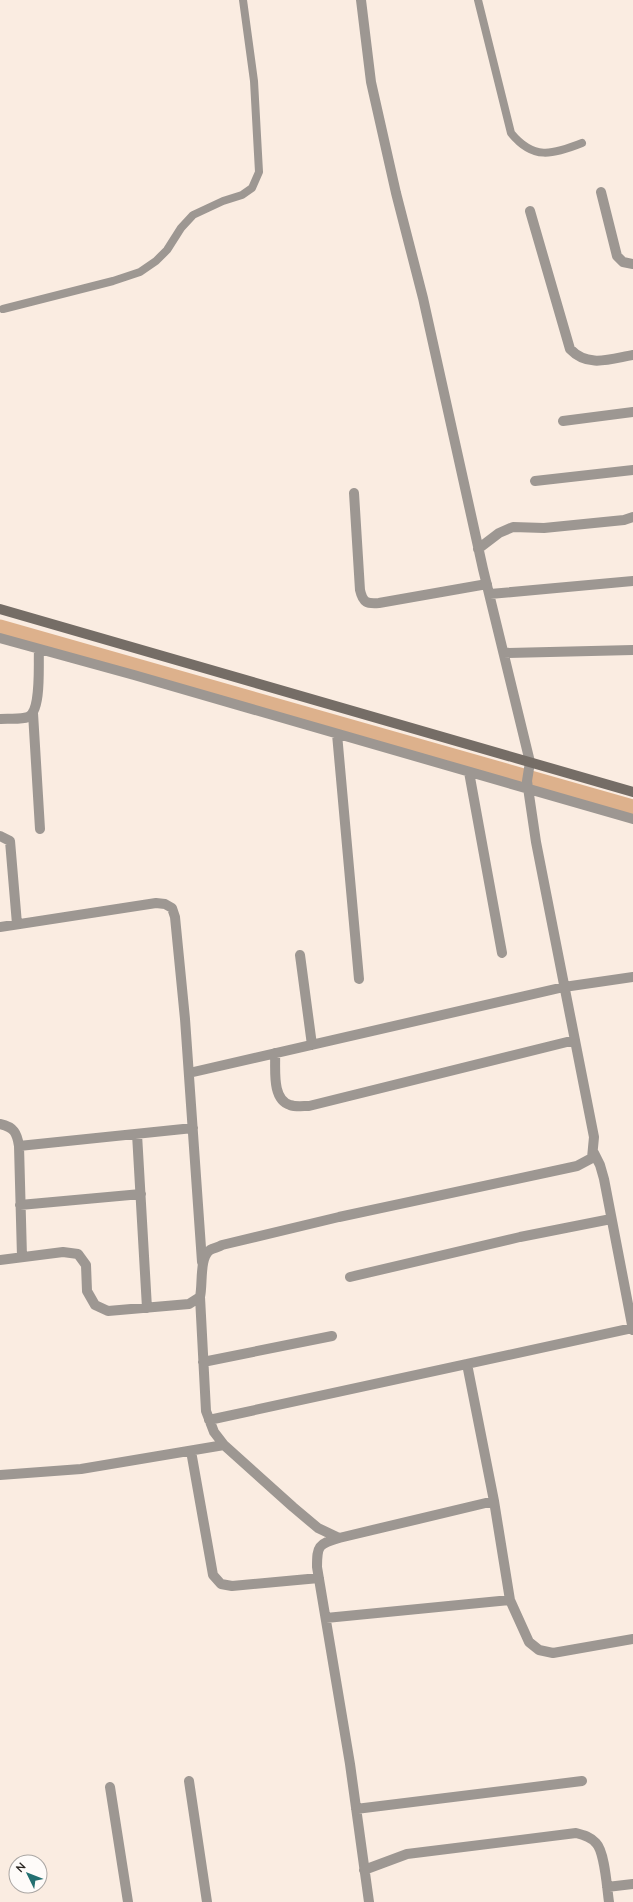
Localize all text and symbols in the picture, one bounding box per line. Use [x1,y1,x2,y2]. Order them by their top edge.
north arrow [8,1854,48,1894]
text: N [13,1859,29,1876]

